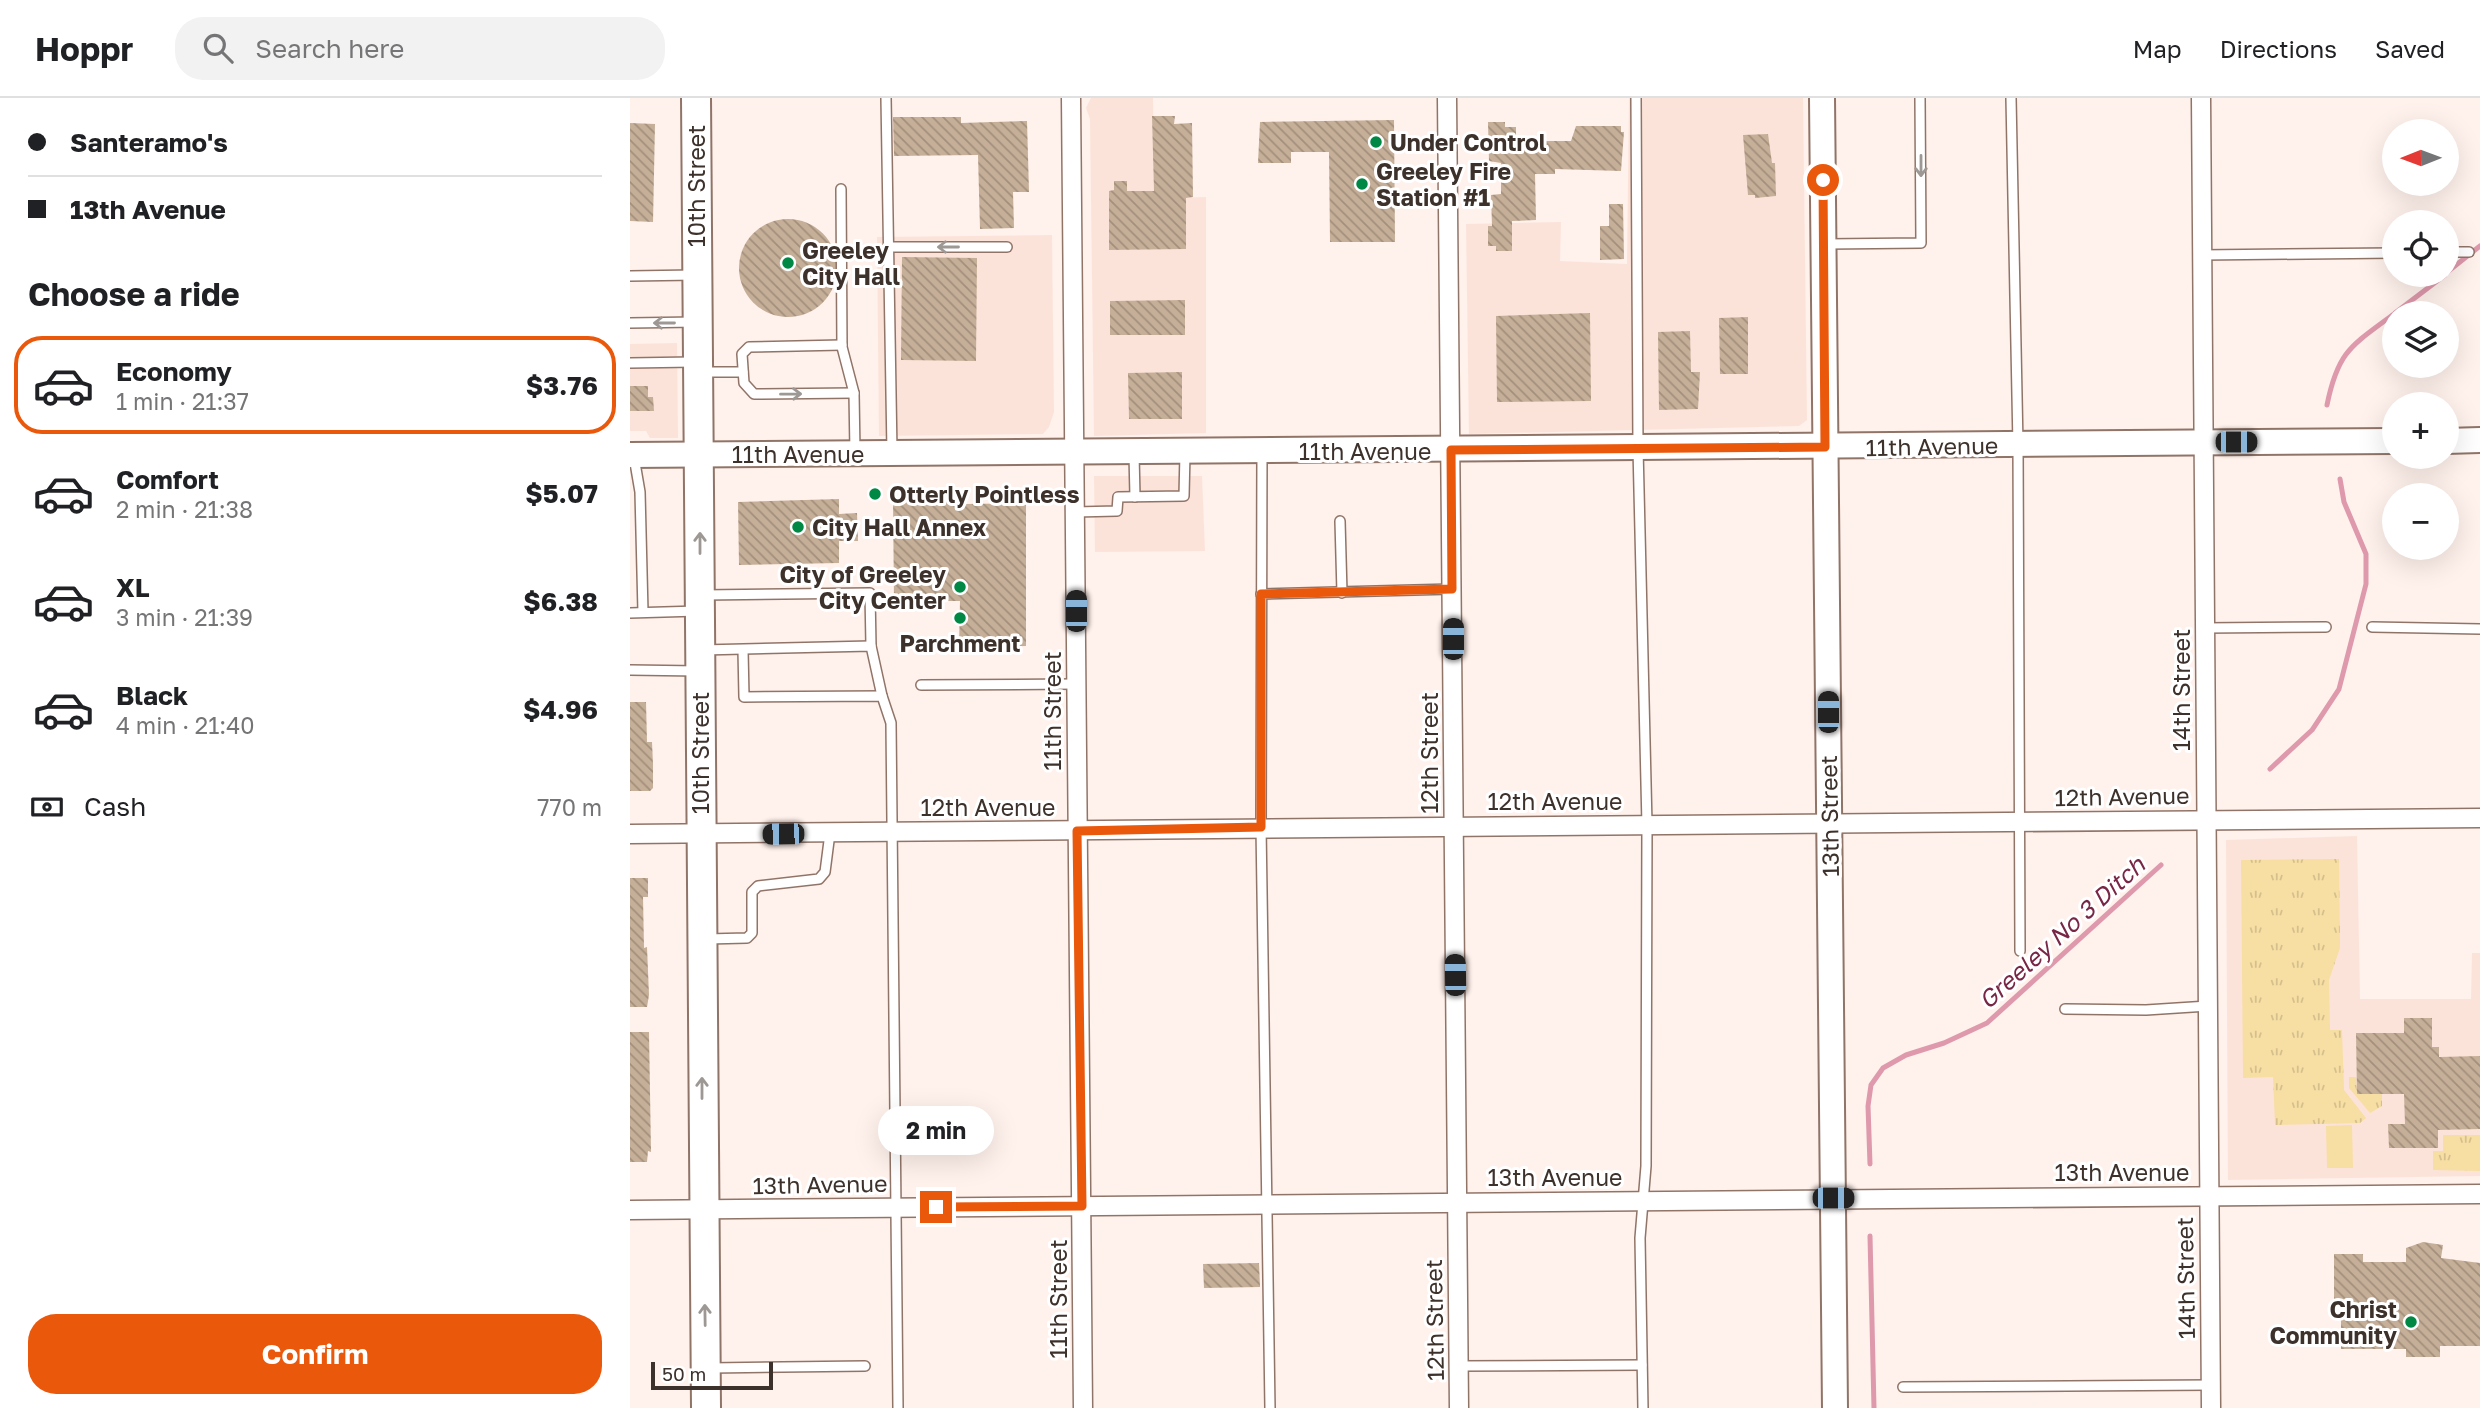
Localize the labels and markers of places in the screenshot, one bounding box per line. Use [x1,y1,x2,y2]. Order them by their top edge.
place label: Under Control [1390,128,1547,156]
marker: Under Control [1368,134,1384,150]
place label: Greeley Fire Station #1 [1376,157,1511,211]
marker: Greeley Fire Station #1 [1354,176,1370,192]
place label: Greeley City Hall [802,236,900,290]
marker: Greeley City Hall [780,255,796,271]
place label: Otterly Pointless [889,480,1080,508]
marker: Otterly Pointless [867,486,883,502]
place label: City Hall Annex [812,513,987,541]
marker: City Hall Annex [790,519,806,535]
place label: City of Greeley City Center [779,560,946,614]
marker: City of Greeley City Center [952,579,968,595]
marker: Parchment [952,610,968,626]
place label: Parchment [900,629,1020,657]
place label: Christ Community [2269,1295,2397,1349]
marker: Christ Community [2403,1314,2419,1330]

